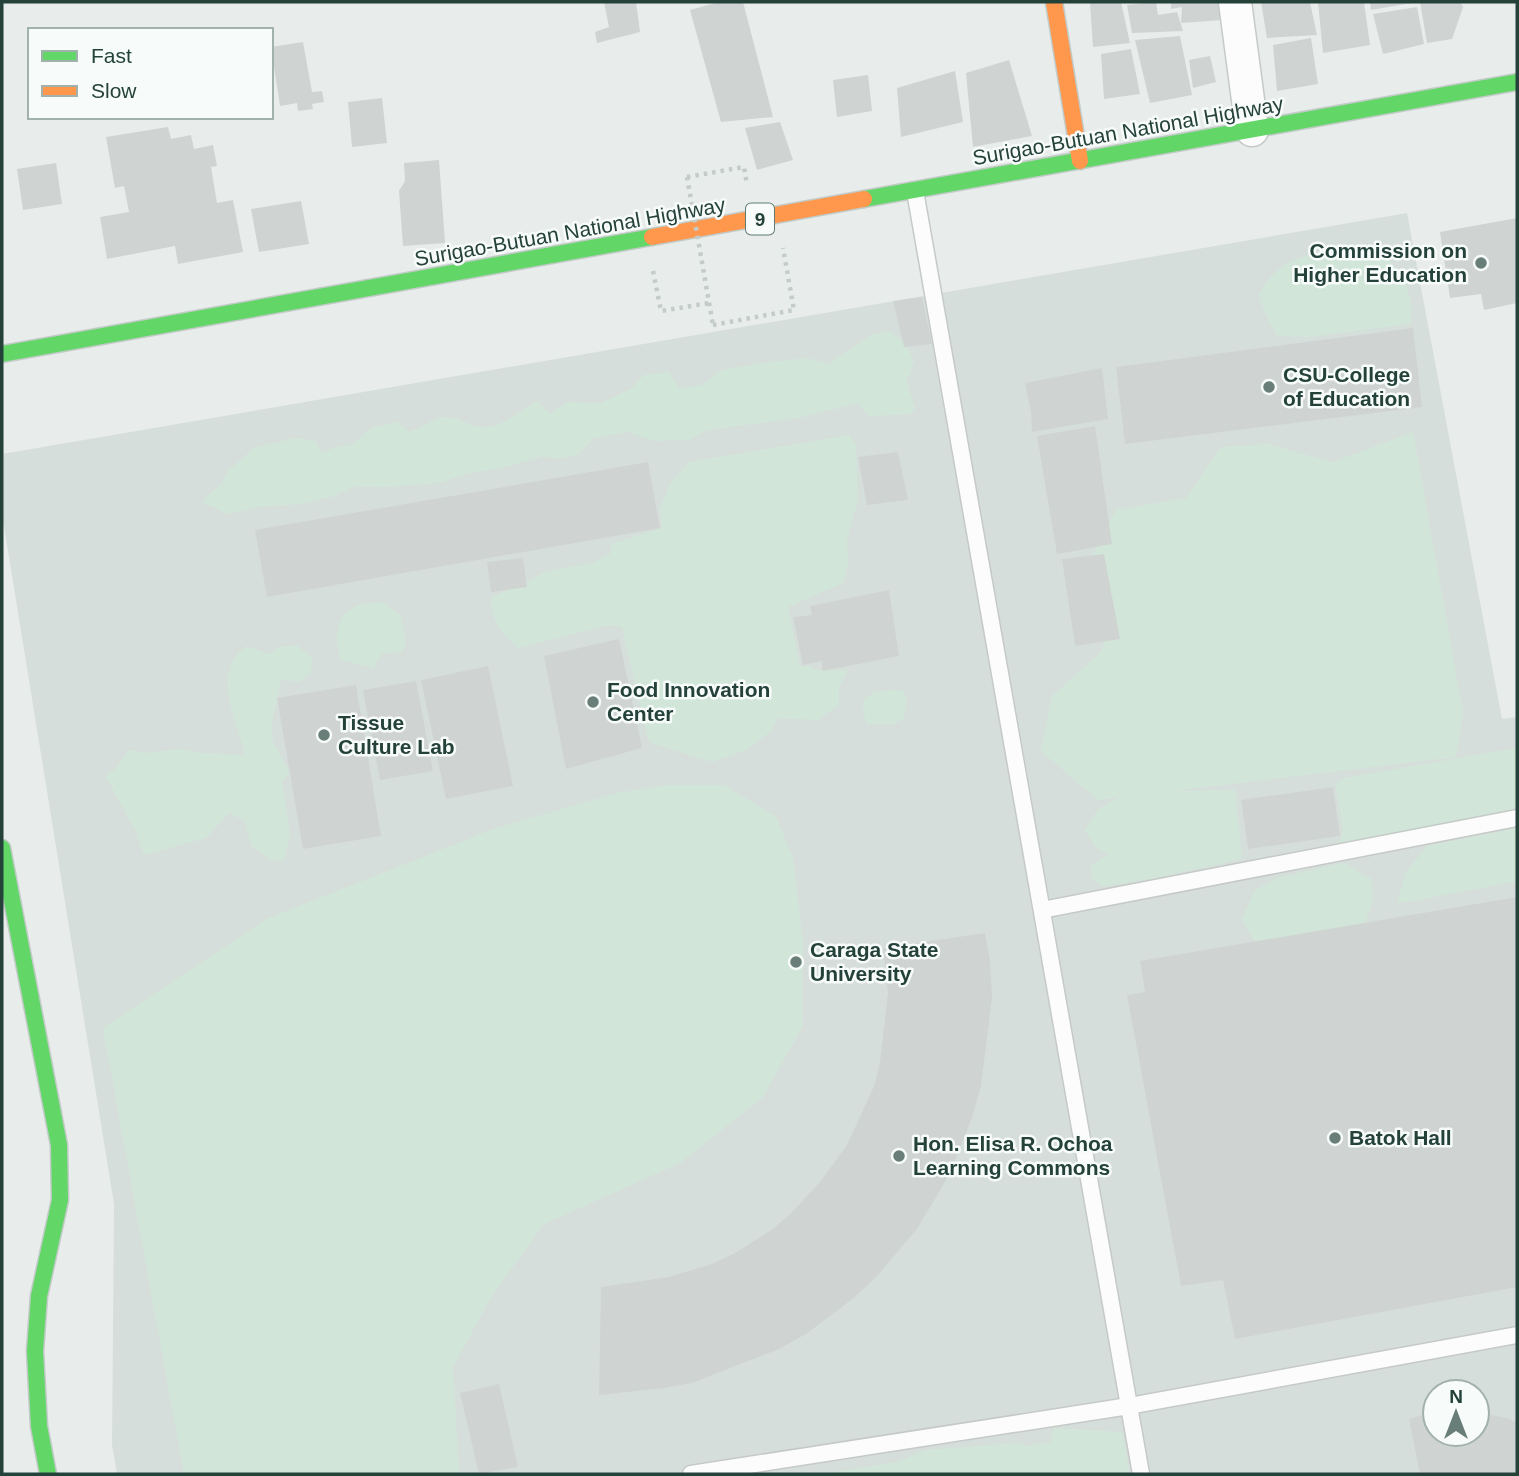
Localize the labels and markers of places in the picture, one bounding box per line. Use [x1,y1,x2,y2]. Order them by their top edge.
place label: Commission on Higher Education [1293,239,1467,286]
marker: Commission on Higher Education [1473,255,1489,271]
place label: CSU-College of Education [1283,363,1410,410]
marker: CSU-College of Education [1261,379,1277,395]
place label: Food Innovation Center [607,678,770,725]
marker: Food Innovation Center [585,694,601,710]
place label: Tissue Culture Lab [338,711,455,758]
marker: Tissue Culture Lab [316,727,332,743]
place label: Caraga State University [810,938,938,985]
marker: Caraga State University [788,954,804,970]
place label: Batok Hall [1349,1126,1452,1149]
marker: Batok Hall [1327,1130,1343,1146]
place label: Hon. Elisa R. Ochoa Learning Commons [913,1132,1113,1179]
marker: Hon. Elisa R. Ochoa Learning Commons [891,1148,907,1164]

